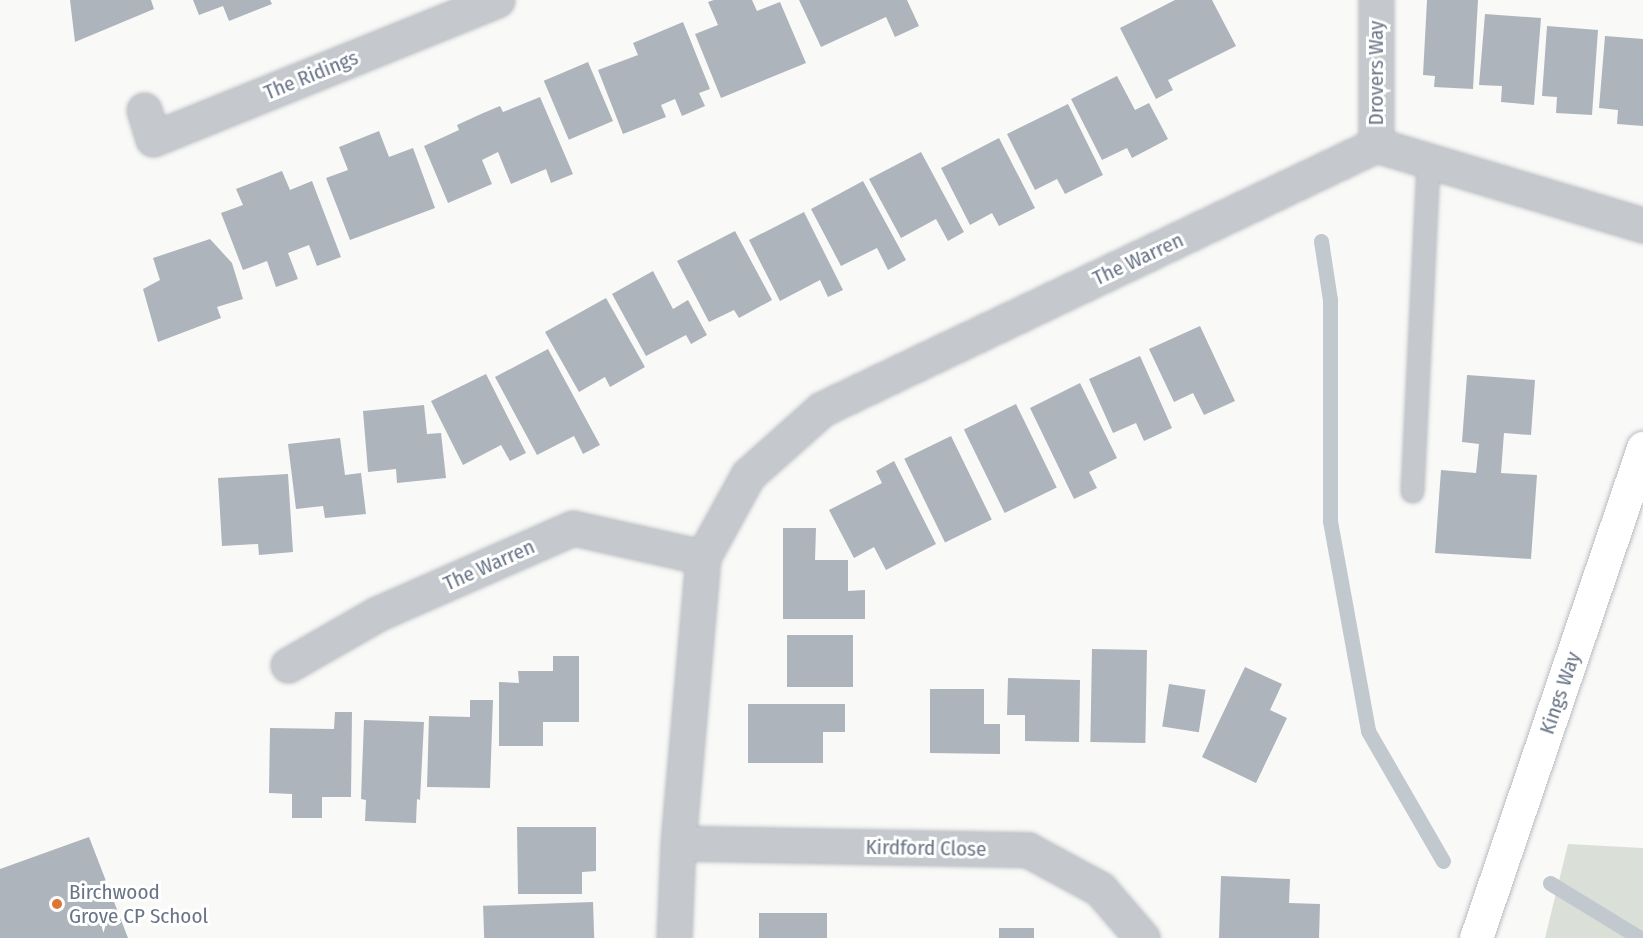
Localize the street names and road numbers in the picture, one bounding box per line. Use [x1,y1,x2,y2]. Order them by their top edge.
street label: Drovers Way [1363,21,1389,125]
street label: The Ridings [260,45,362,105]
street label: The Warren [1089,227,1187,291]
street label: The Warren [440,534,538,596]
street label: Kings Way [1534,648,1586,738]
street label: Kirdford Close [865,834,987,862]

